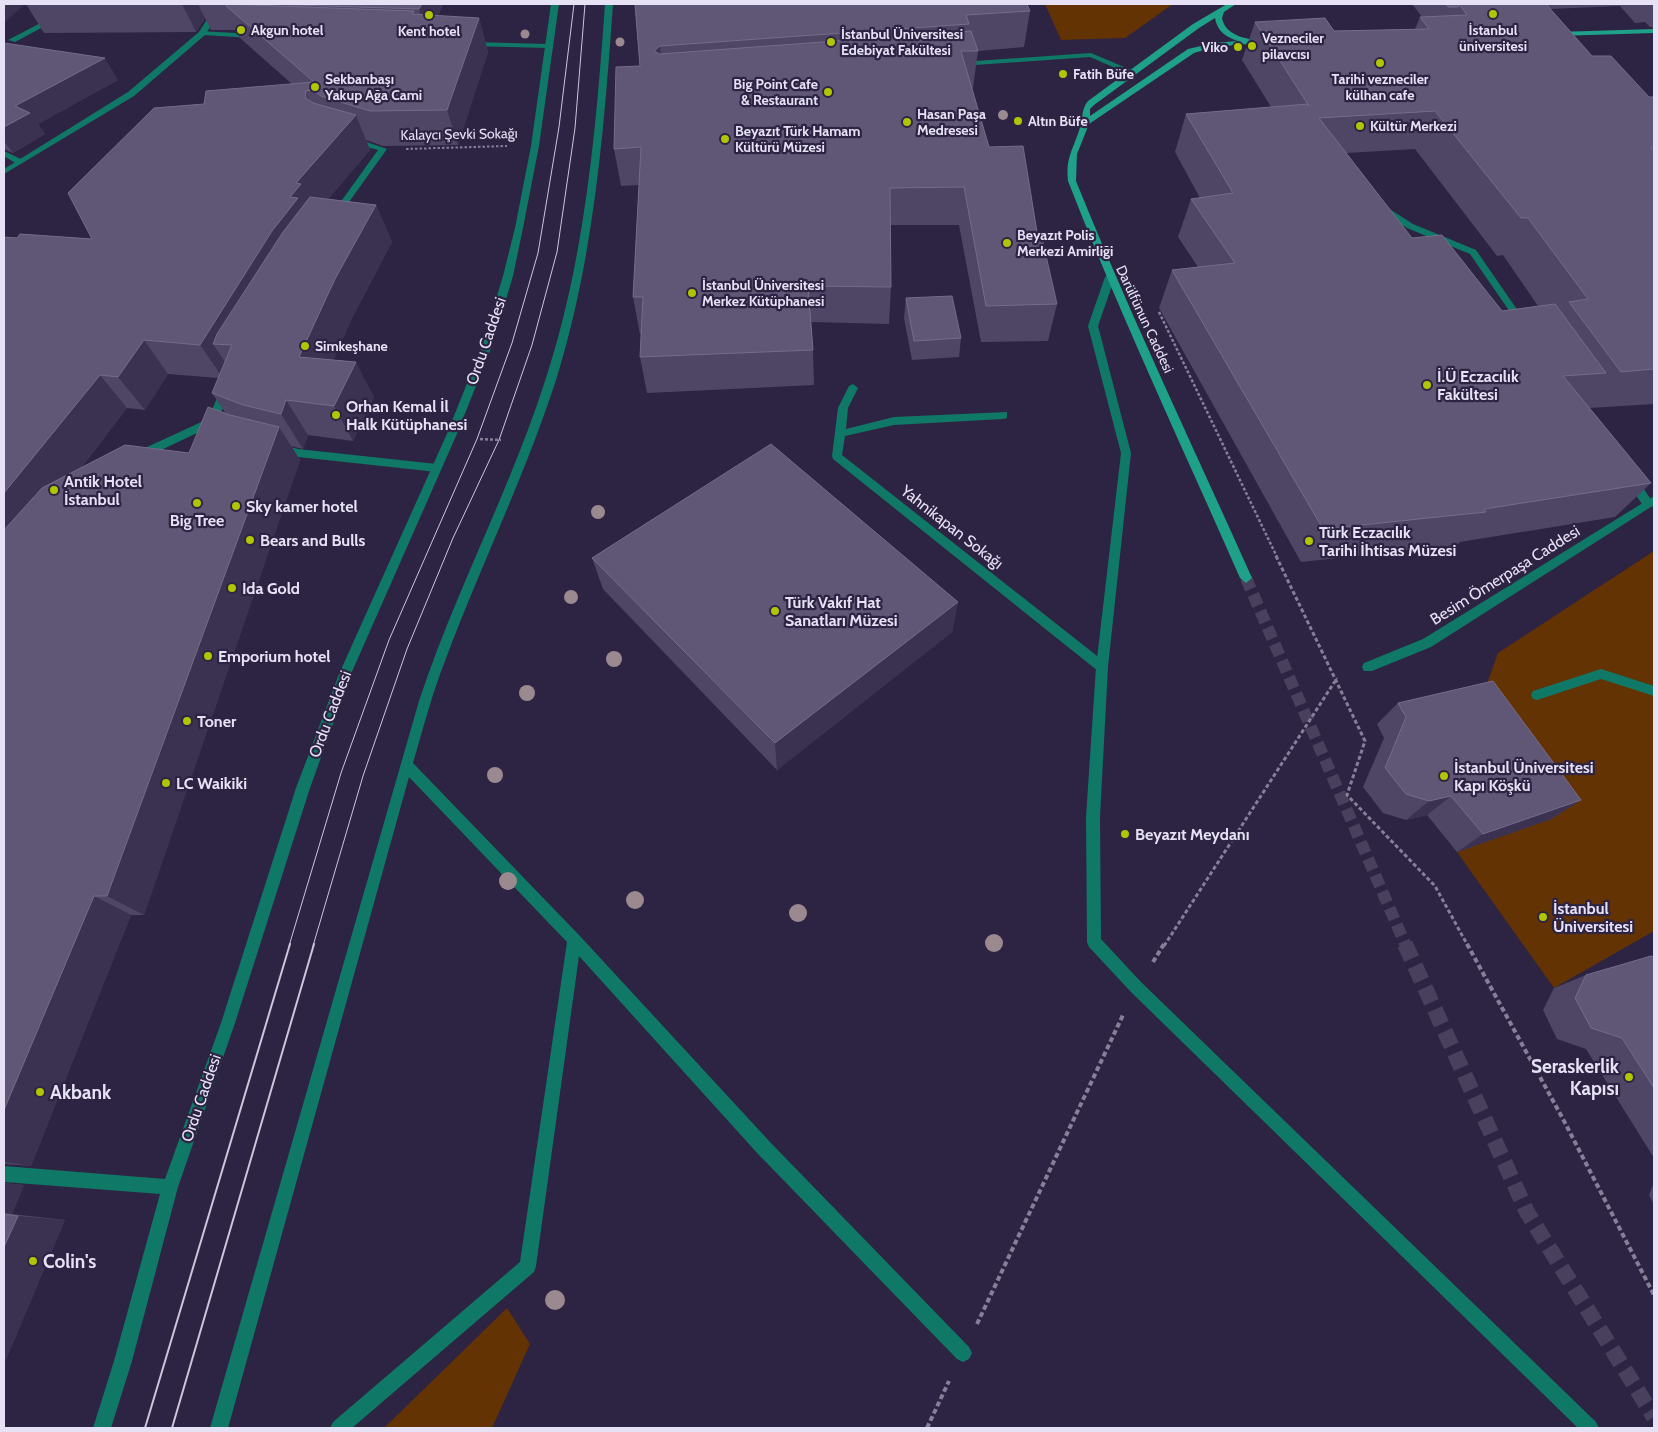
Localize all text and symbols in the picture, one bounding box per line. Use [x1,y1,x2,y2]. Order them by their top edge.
marker: İstanbul üniversitesi [1487,8,1499,20]
marker: Kent hotel [423,9,435,21]
place label: Akgun hotel [251,21,324,39]
place label: İstanbul üniversitesi [1459,21,1527,55]
place label: Kent hotel [398,22,461,40]
marker: Akgun hotel [235,24,247,36]
place label: İstanbul Üniversitesi Edebiyat Fakültesi [841,25,963,59]
place label: Vezneciler pilavcısı [1262,29,1324,63]
marker: İstanbul Üniversitesi Edebiyat Fakültesi [825,36,837,48]
place label: Viko [1202,38,1228,56]
marker: Vezneciler pilavcısı [1246,40,1258,52]
marker: Viko [1232,41,1244,53]
marker: Tarihi vezneciler külhan cafe [1374,57,1386,69]
place label: Fatih Büfe [1073,65,1134,83]
marker: Fatih Büfe [1057,68,1069,80]
place label: Sekbanbaşı Yakup Ağa Cami [324,70,422,104]
place label: Tarihi vezneciler külhan cafe [1332,70,1429,104]
place label: Big Point Cafe & Restaurant [733,75,818,109]
marker: Sekbanbaşı Yakup Ağa Cami [309,81,321,93]
marker: Big Point Cafe & Restaurant [822,86,834,98]
place label: Hasan Paşa Medresesi [917,105,986,139]
place label: Altın Büfe [1028,112,1088,130]
marker: Altın Büfe [1012,115,1024,127]
marker: Hasan Paşa Medresesi [901,116,913,128]
place label: Kültür Merkezi [1370,117,1457,135]
marker: Kültür Merkezi [1354,120,1366,132]
place label: Beyazıt Türk Hamam Kültürü Müzesi [735,122,860,156]
street label: Kalaycı Şevki Sokağı [400,124,518,144]
marker: Beyazıt Türk Hamam Kültürü Müzesi [719,133,731,145]
place label: Beyazıt Polis Merkezi Amirliği [1017,226,1113,260]
marker: Beyazıt Polis Merkezi Amirliği [1001,237,1013,249]
street label: Darülfünun Caddesi [1112,262,1178,376]
place label: İstanbul Üniversitesi Merkez Kütüphanesi [702,276,824,310]
marker: İstanbul Üniversitesi Merkez Kütüphanesi [686,287,698,299]
street label: Ordu Caddesi [462,295,510,387]
place label: Simkeşhane [315,337,388,355]
marker: Simkeşhane [299,340,311,352]
place label: İ.Ü Eczacılık Fakültesi [1437,367,1519,404]
marker: İ.Ü Eczacılık Fakültesi [1421,379,1433,391]
place label: Orhan Kemal İl Halk Kütüphanesi [346,397,467,434]
marker: Orhan Kemal İl Halk Kütüphanesi [330,409,342,421]
place label: Antik Hotel İstanbul [64,472,142,509]
street label: Yahnikapan Sokağı [896,480,1007,573]
marker: Antik Hotel İstanbul [48,484,60,496]
marker: Big Tree [191,497,203,509]
place label: Sky kamer hotel [246,497,358,516]
marker: Sky kamer hotel [230,500,242,512]
place label: Big Tree [170,511,224,530]
street label: Besim Ömerpaşa Caddesi [1427,521,1583,629]
place label: Türk Eczacılık Tarihi İhtisas Müzesi [1319,523,1456,560]
place label: Bears and Bulls [260,531,366,550]
marker: Bears and Bulls [244,534,256,546]
marker: Türk Eczacılık Tarihi İhtisas Müzesi [1303,535,1315,547]
place label: Ida Gold [242,579,300,598]
marker: Ida Gold [226,582,238,594]
place label: Türk Vakıf Hat Sanatları Müzesi [785,593,898,630]
marker: Türk Vakıf Hat Sanatları Müzesi [769,605,781,617]
place label: Emporium hotel [218,647,330,666]
marker: Emporium hotel [202,650,214,662]
street label: Ordu Caddesi [305,668,355,760]
place label: Toner [197,712,237,731]
marker: Toner [181,715,193,727]
place label: İstanbul Üniversitesi Kapı Köşkü [1454,758,1594,795]
marker: İstanbul Üniversitesi Kapı Köşkü [1438,770,1450,782]
place label: LC Waikiki [176,774,247,793]
marker: LC Waikiki [160,777,172,789]
place label: Beyazıt Meydanı [1135,825,1250,844]
marker: Beyazıt Meydanı [1119,828,1131,840]
place label: İstanbul Üniversitesi [1553,899,1633,936]
marker: İstanbul Üniversitesi [1537,911,1549,923]
street label: Ordu Caddesi [177,1052,225,1144]
place label: Seraskerlik Kapısı [1531,1055,1620,1100]
marker: Seraskerlik Kapısı [1623,1071,1635,1083]
place label: Akbank [50,1081,112,1104]
marker: Akbank [34,1086,46,1098]
place label: Colin's [43,1250,96,1273]
marker: Colin's [27,1255,39,1267]

